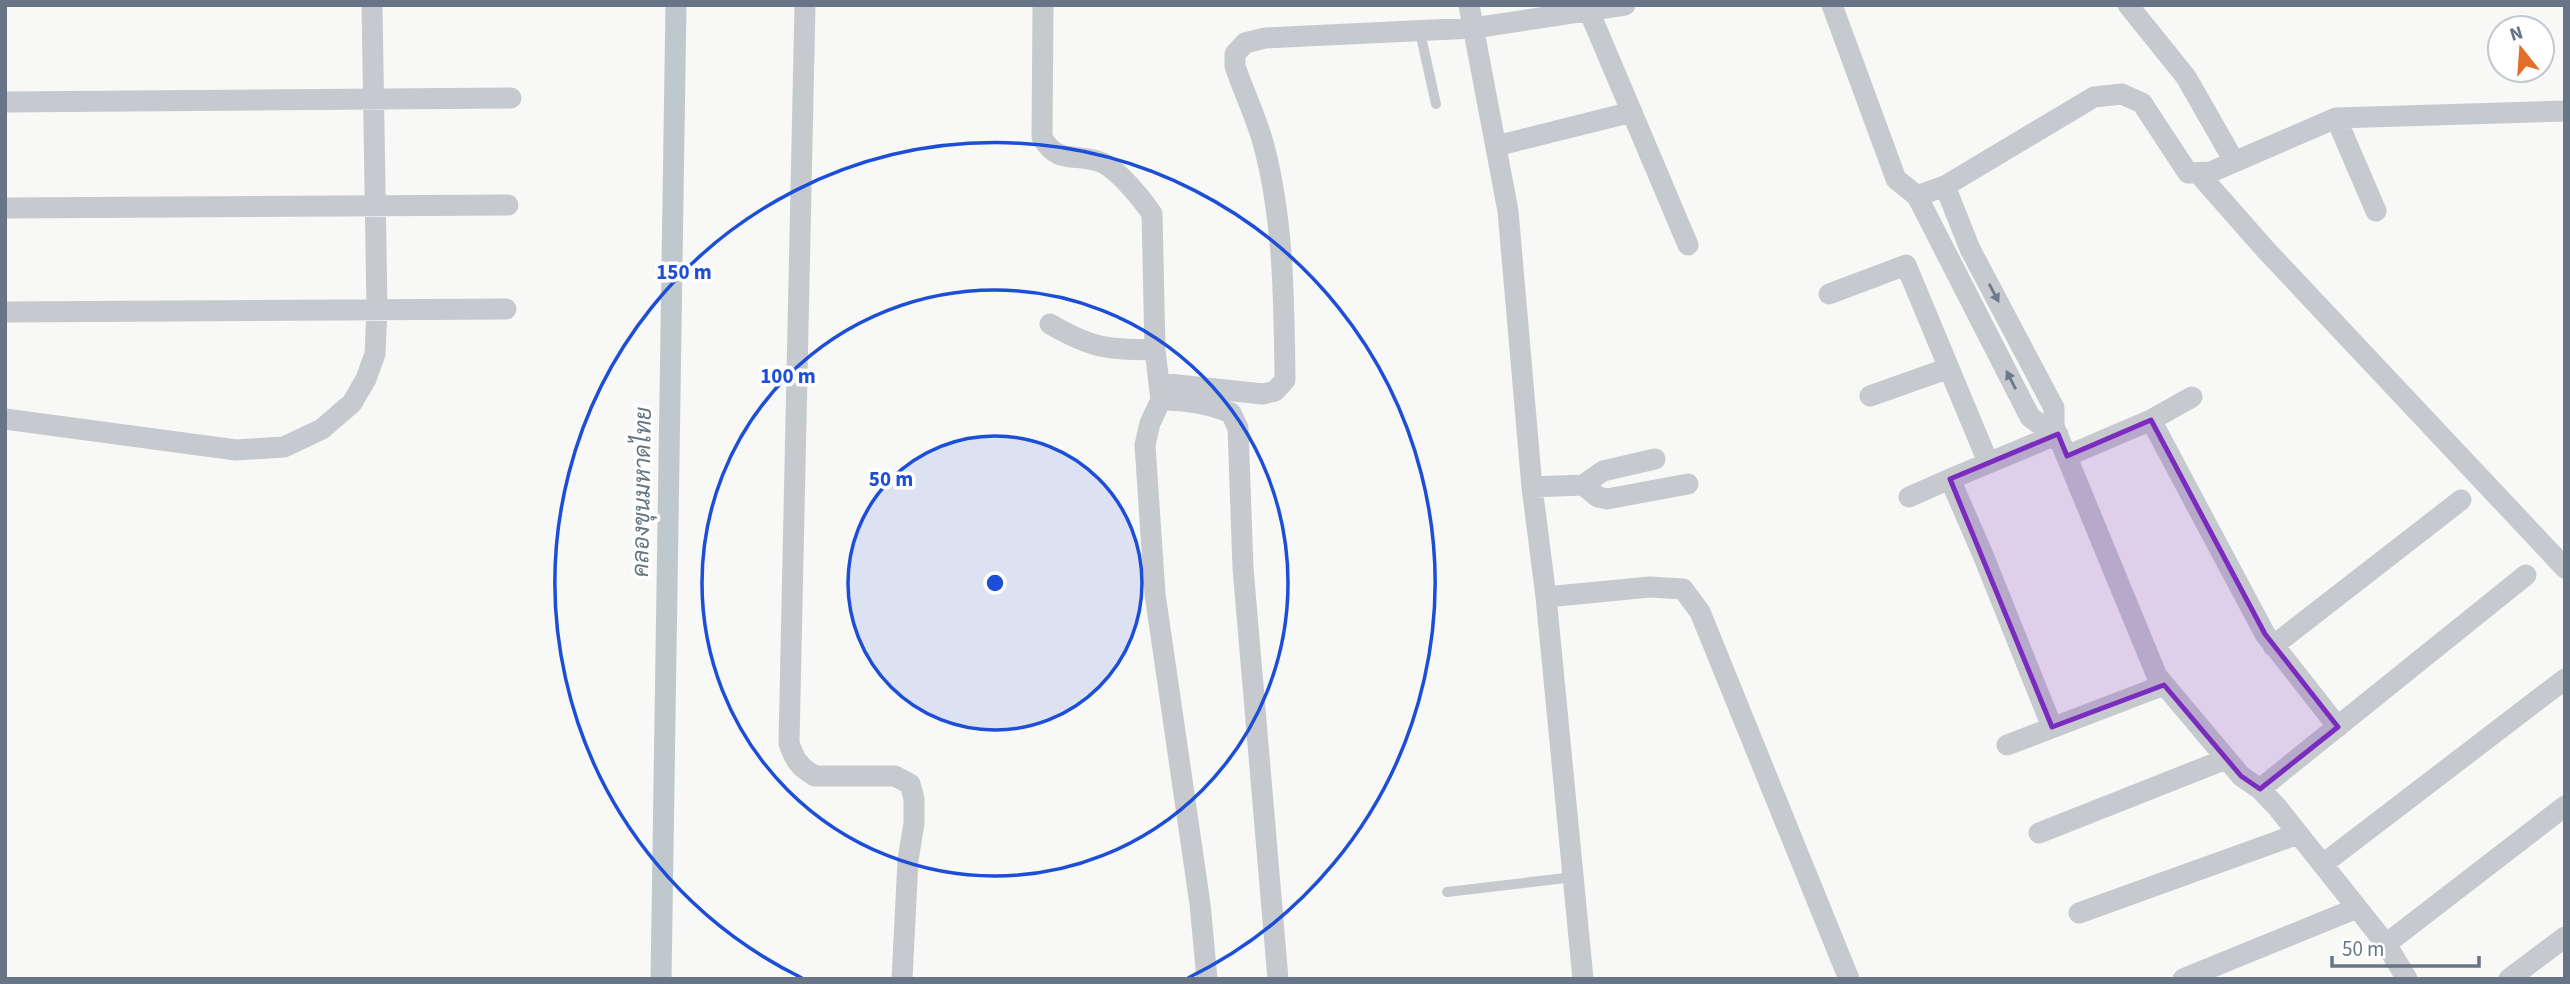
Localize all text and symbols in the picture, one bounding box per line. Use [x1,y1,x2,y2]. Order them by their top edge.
north arrow [2486,14,2556,84]
text: N [2506,19,2526,49]
text: 150 m [656,257,712,287]
one-way arrow [1988,283,1999,303]
text: 100 m [760,361,816,391]
one-way arrow [2006,370,2017,390]
water label: คลองขุนมหาดไทย [624,407,660,577]
text: 50 m [869,464,913,494]
centre of rings [983,571,1007,595]
scale bar [2332,925,2479,969]
text: 50 m [2342,934,2384,964]

